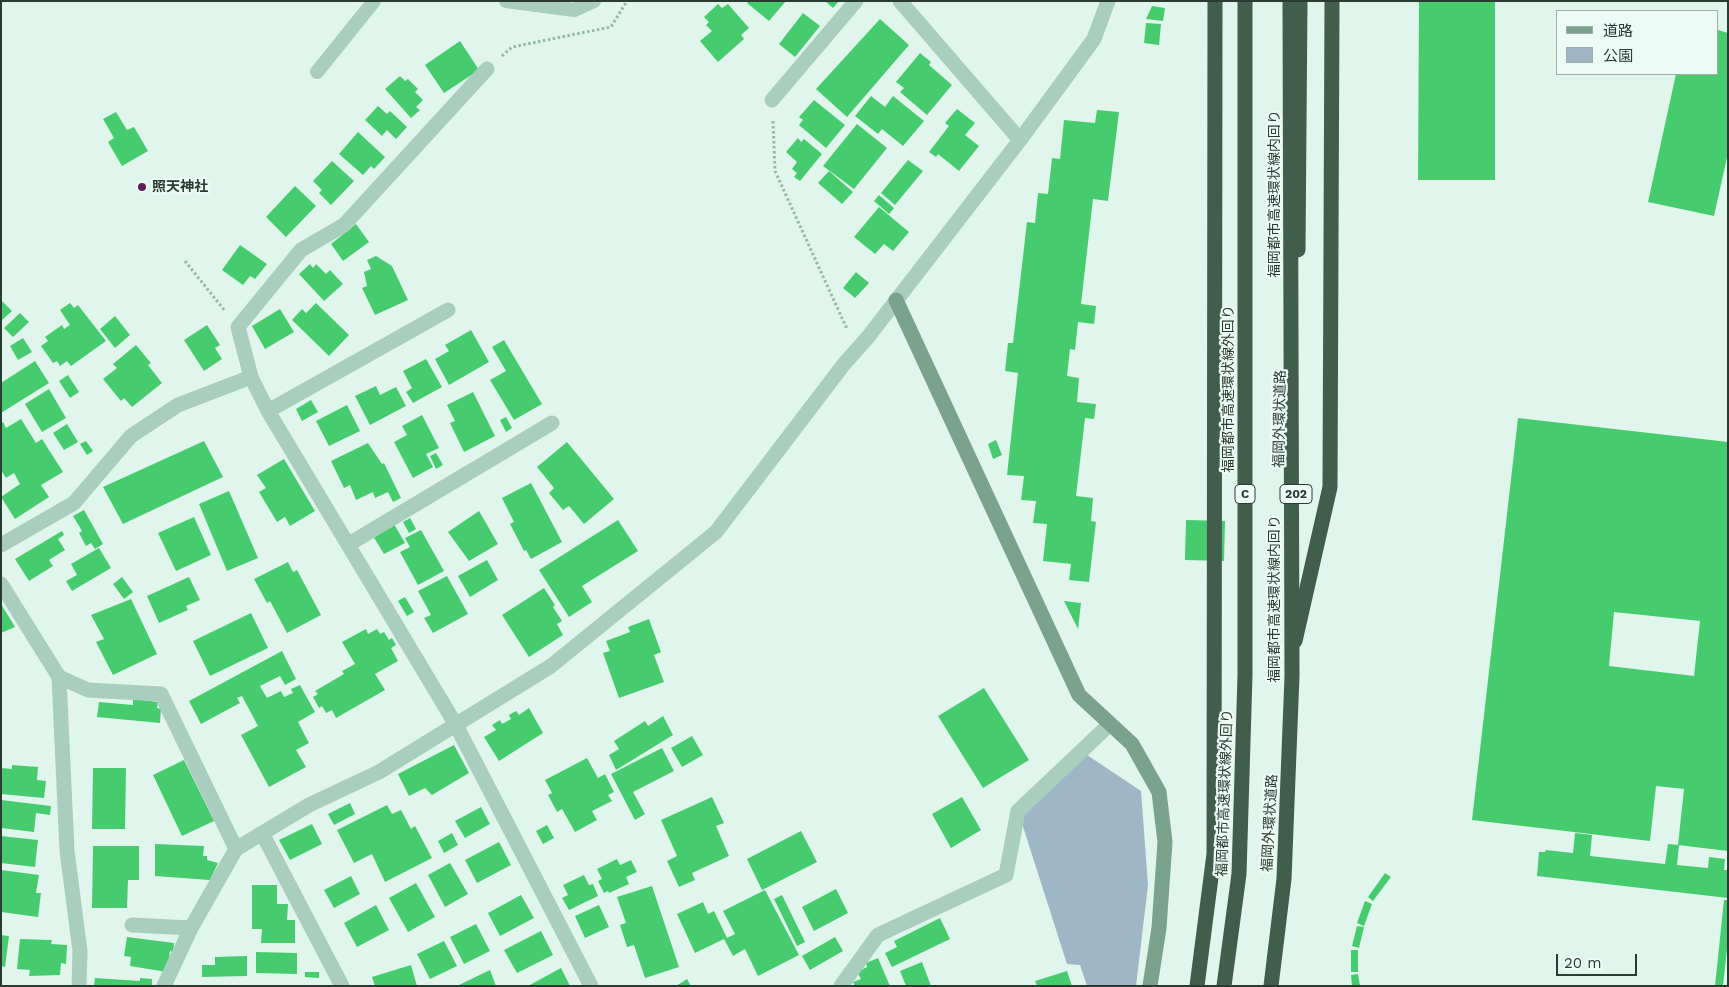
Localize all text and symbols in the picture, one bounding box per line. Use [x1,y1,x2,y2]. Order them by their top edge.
legend [1556,10,1719,75]
text: 道路 [1603,22,1633,40]
text: 公園 [1603,47,1633,65]
street label: 福岡都市高速環状線内回り [1267,110,1283,278]
place label: 照天神社 [152,179,208,195]
marker: 照天神社 [136,181,148,193]
street label: 福岡都市高速環状線外回り [1221,305,1237,473]
street label: 福岡外環状道路 [1271,370,1289,468]
road number: C [1235,484,1255,504]
road number: 202 [1280,484,1312,504]
street label: 福岡都市高速環状線内回り [1267,515,1283,683]
street label: 福岡都市高速環状線外回り [1214,709,1236,877]
street label: 福岡外環状道路 [1259,774,1281,872]
scale bar [1559,944,1640,976]
text: 20 m [1564,954,1602,972]

